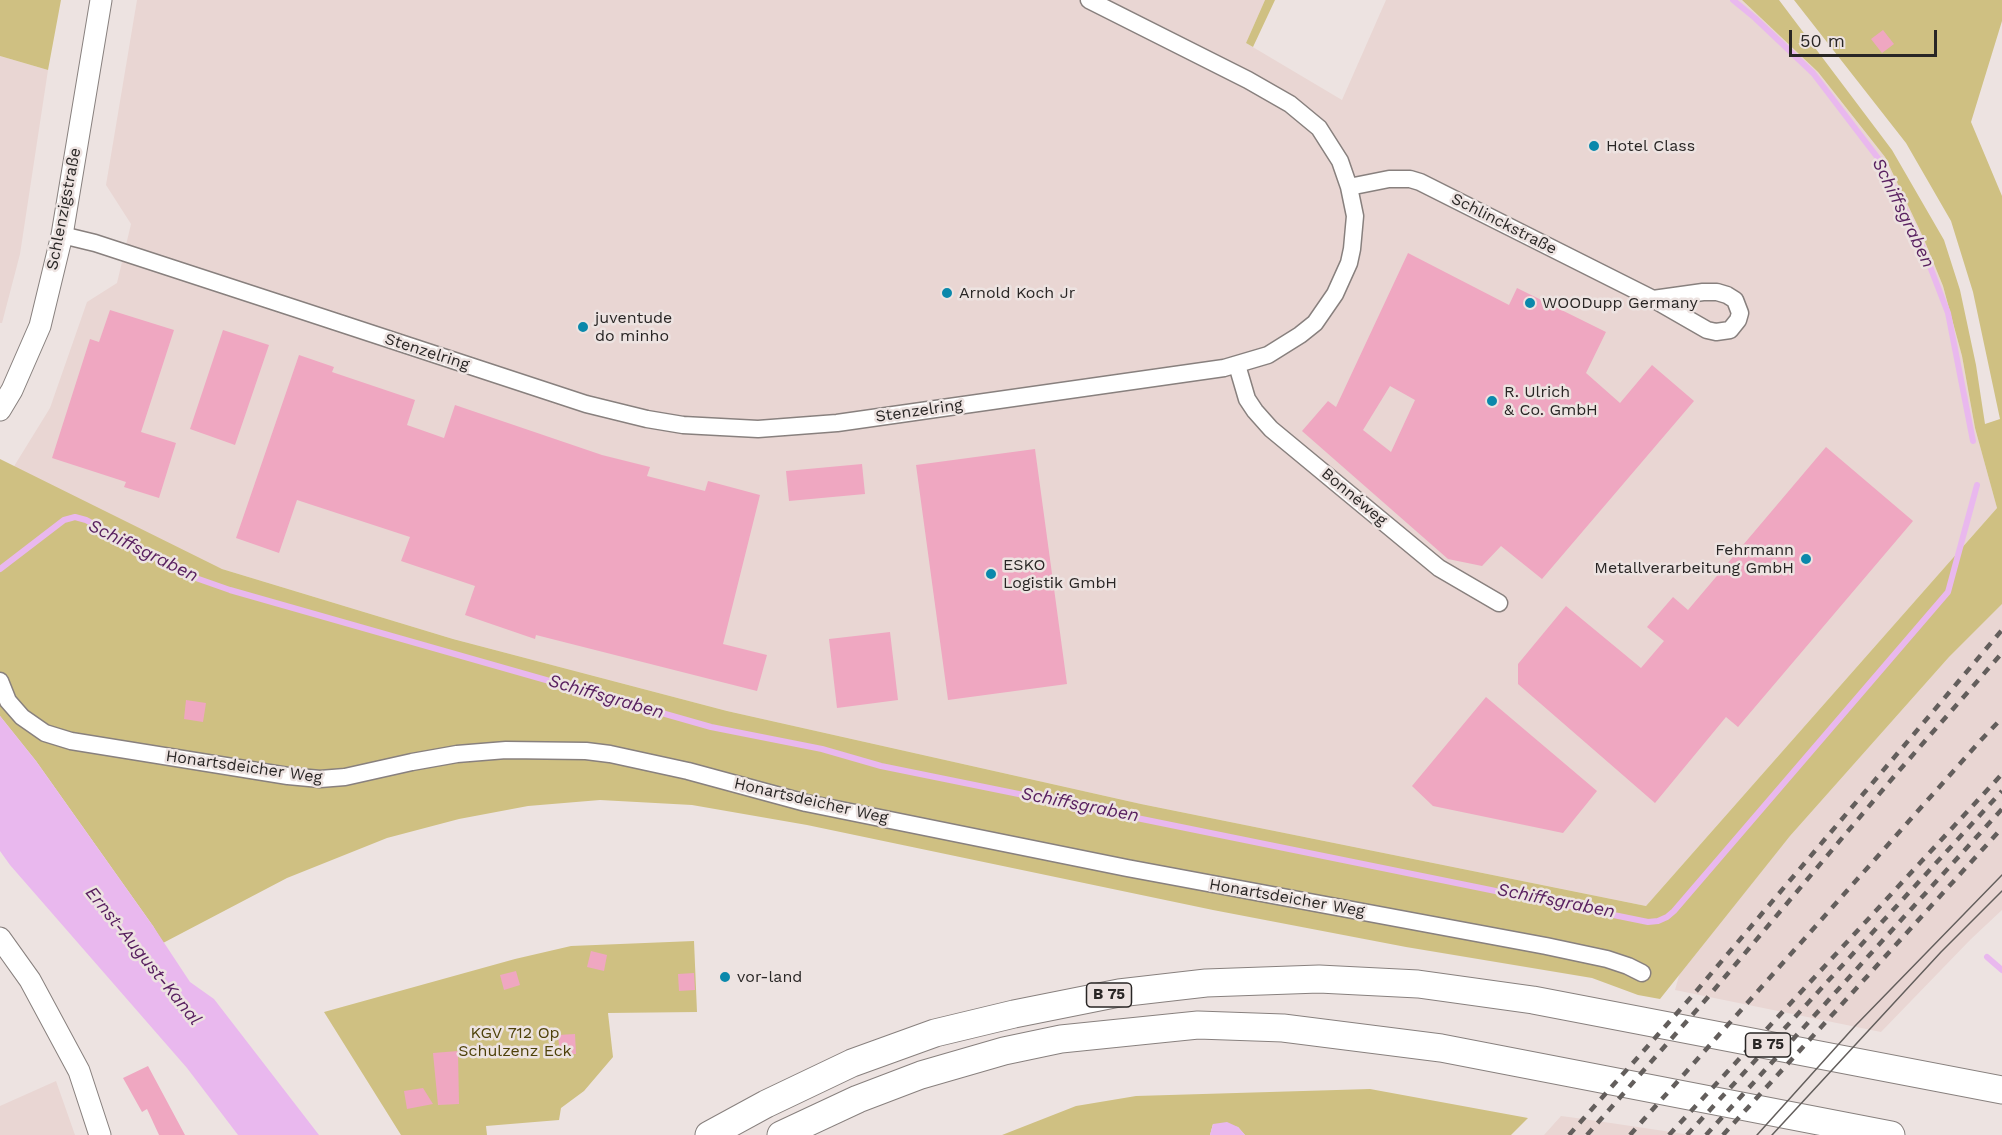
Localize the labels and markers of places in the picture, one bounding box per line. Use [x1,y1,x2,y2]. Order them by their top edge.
place label: Hotel Class [1606,136,1695,156]
marker: Hotel Class [1587,139,1601,153]
place label: Arnold Koch Jr [959,283,1075,303]
marker: Arnold Koch Jr [940,286,954,300]
place label: WOODupp Germany [1542,293,1698,313]
marker: WOODupp Germany [1523,296,1537,310]
place label: juventude do minho [595,308,672,346]
marker: juventude do minho [576,320,590,334]
place label: R. Ulrich & Co. GmbH [1504,382,1598,420]
marker: R. Ulrich & Co. GmbH [1485,394,1499,408]
place label: Fehrmann Metallverarbeitung GmbH [1594,540,1794,578]
marker: Fehrmann Metallverarbeitung GmbH [1799,552,1813,566]
place label: ESKO Logistik GmbH [1003,555,1117,593]
marker: ESKO Logistik GmbH [984,567,998,581]
place label: vor-land [737,967,802,987]
marker: vor-land [718,970,732,984]

